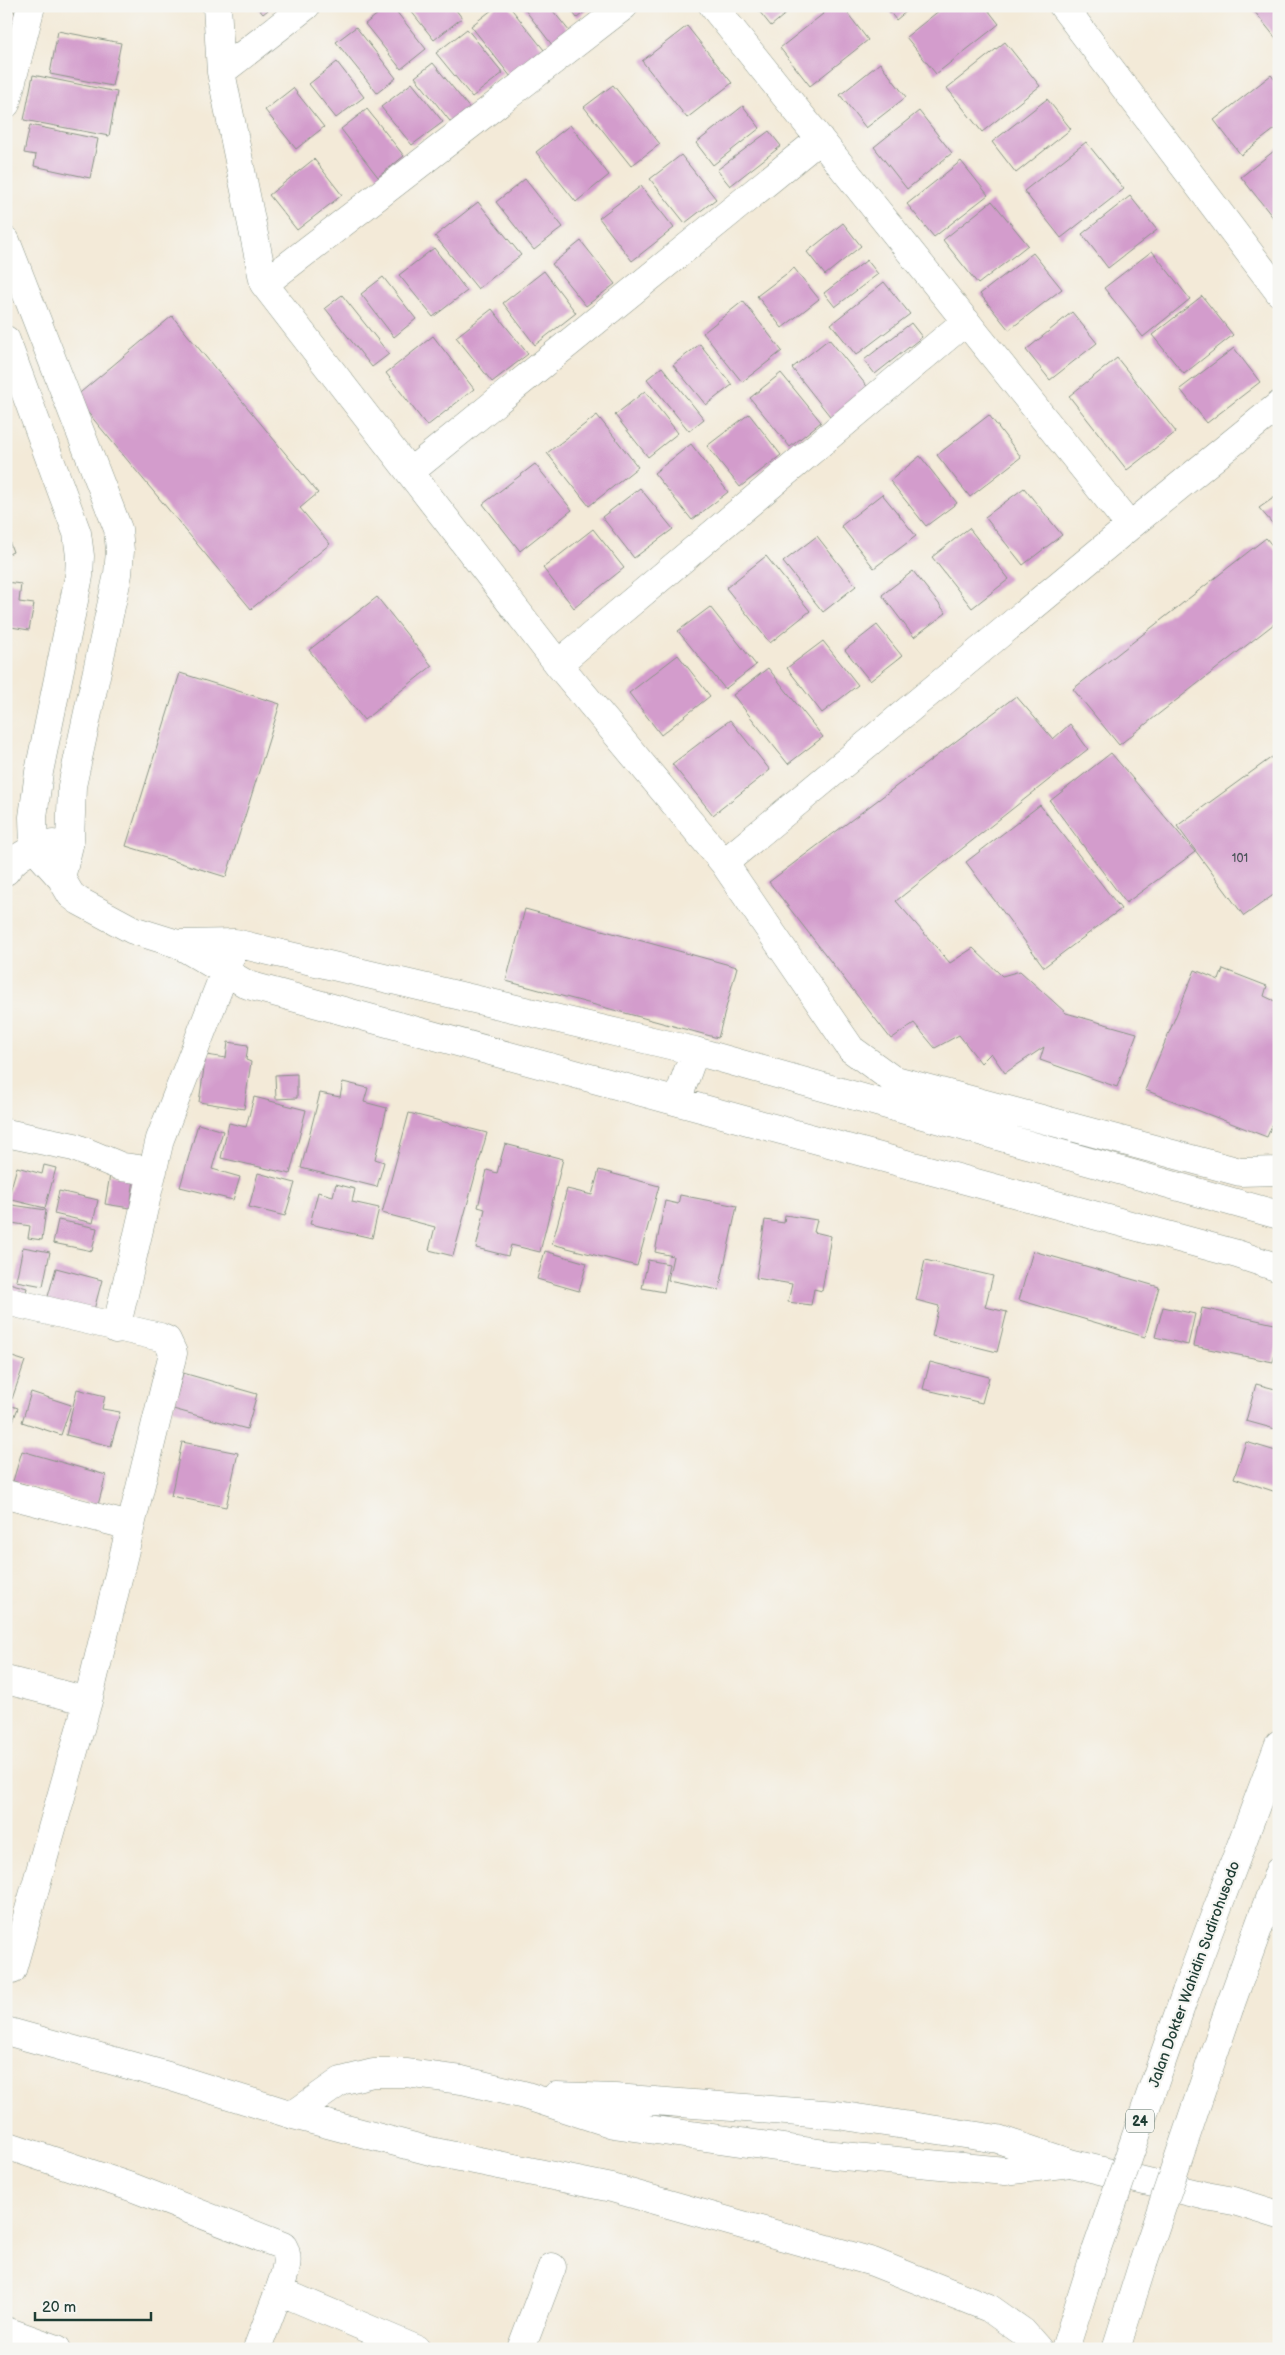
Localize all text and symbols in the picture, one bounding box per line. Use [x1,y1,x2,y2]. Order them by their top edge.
house number: 101 [1232,851,1248,866]
street label: Jalan Dokter Wahidin Sudirohusodo [1145,1858,1244,2090]
road number: 24 [1126,2110,1154,2132]
scale bar [35,2290,151,2322]
text: 20 m [42,2298,76,2317]

